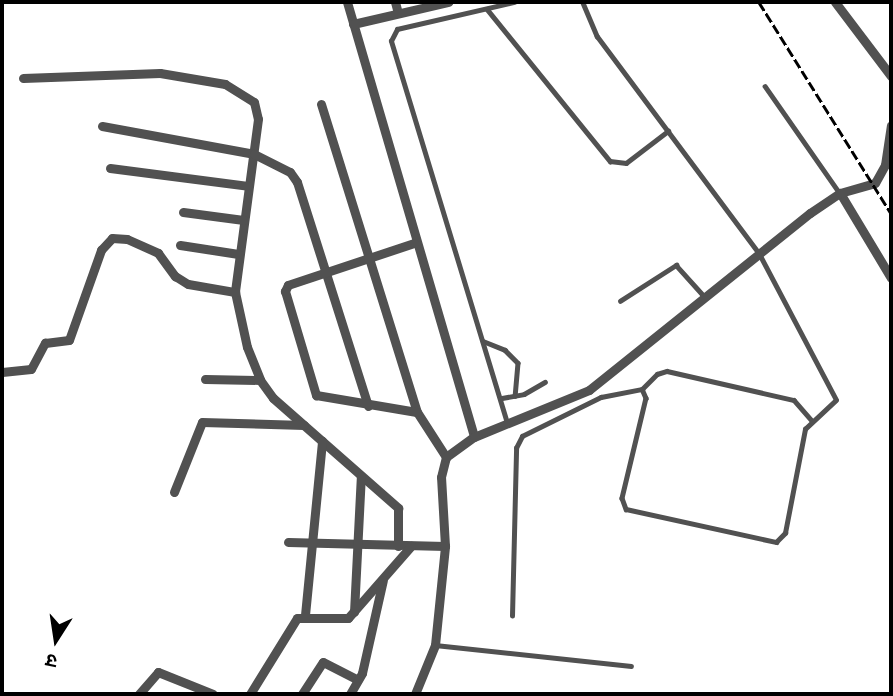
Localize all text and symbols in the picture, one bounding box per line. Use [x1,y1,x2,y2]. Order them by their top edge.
north arrow [21,605,91,675]
text: उ [44,650,59,672]

